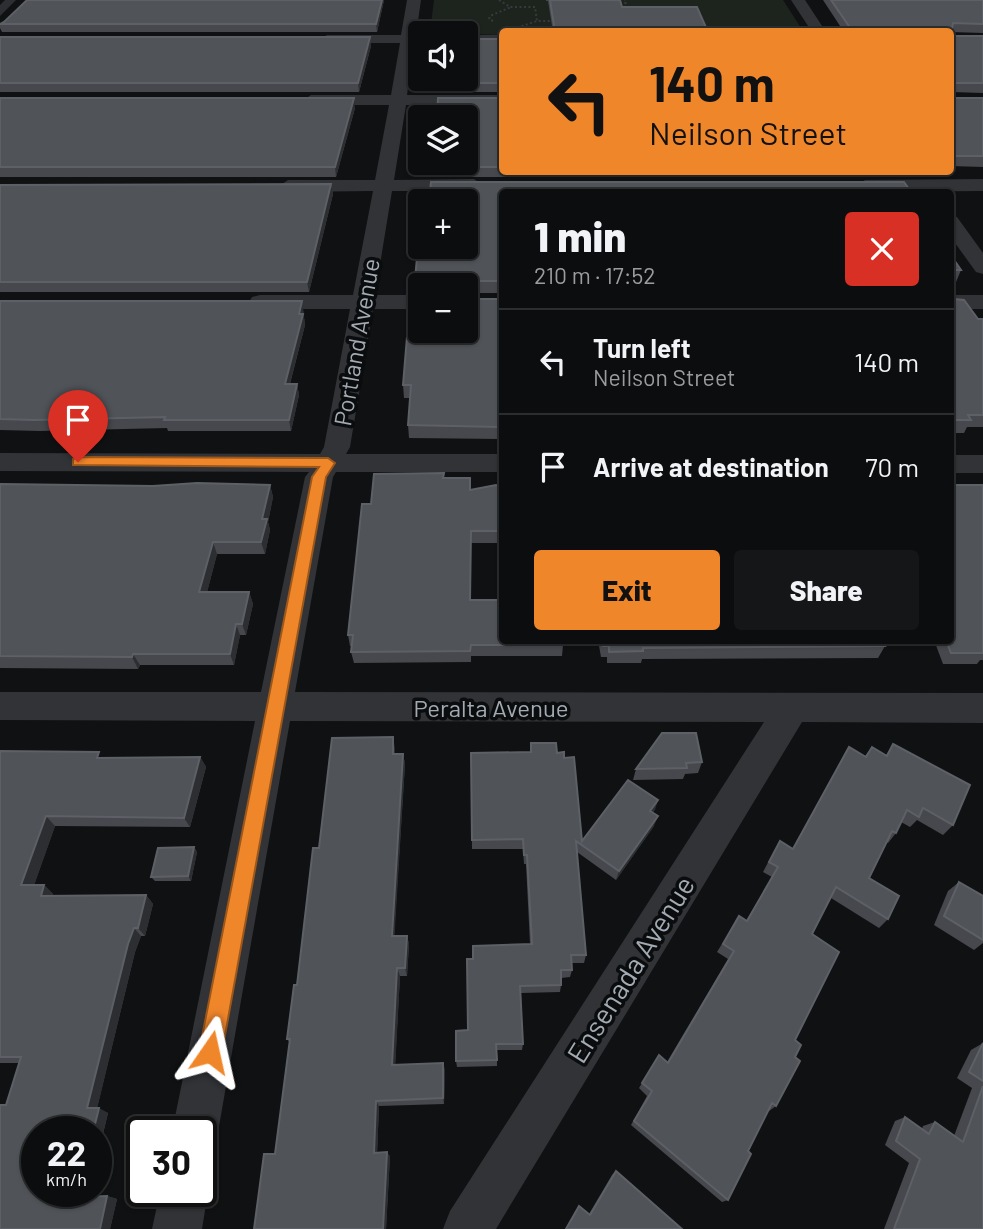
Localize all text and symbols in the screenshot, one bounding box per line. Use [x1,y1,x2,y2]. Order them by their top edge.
map controls [408,21,478,343]
button: sound [408,21,478,91]
text: 140 m [649,53,775,112]
icon: left [534,56,625,147]
button: layers [408,105,478,175]
text: Neilson Street [649,113,847,151]
button: + [408,189,478,259]
text: 1 min [534,210,626,260]
button: close [845,212,919,286]
street label: Portland Avenue [327,256,385,428]
text: 210 m · 17:52 [534,261,656,289]
button: − [408,273,478,343]
text: Turn left [593,332,691,363]
icon: left [534,343,572,381]
text: 140 m [854,346,919,377]
text: Neilson Street [593,363,735,391]
pin [48,390,108,462]
icon: arrive [59,401,97,439]
icon: arrive [534,448,572,486]
text: Arrive at destination [593,451,829,482]
text: 70 m [865,451,919,482]
button: Exit [534,550,720,630]
button: Share [734,550,919,630]
street label: Peralta Avenue [413,693,569,722]
street label: Ensenada Avenue [559,869,701,1069]
position arrow [173,1015,247,1089]
speed limit sign: 30 [126,1116,217,1207]
text: 22 [47,1131,86,1173]
text: km/h [46,1168,87,1190]

